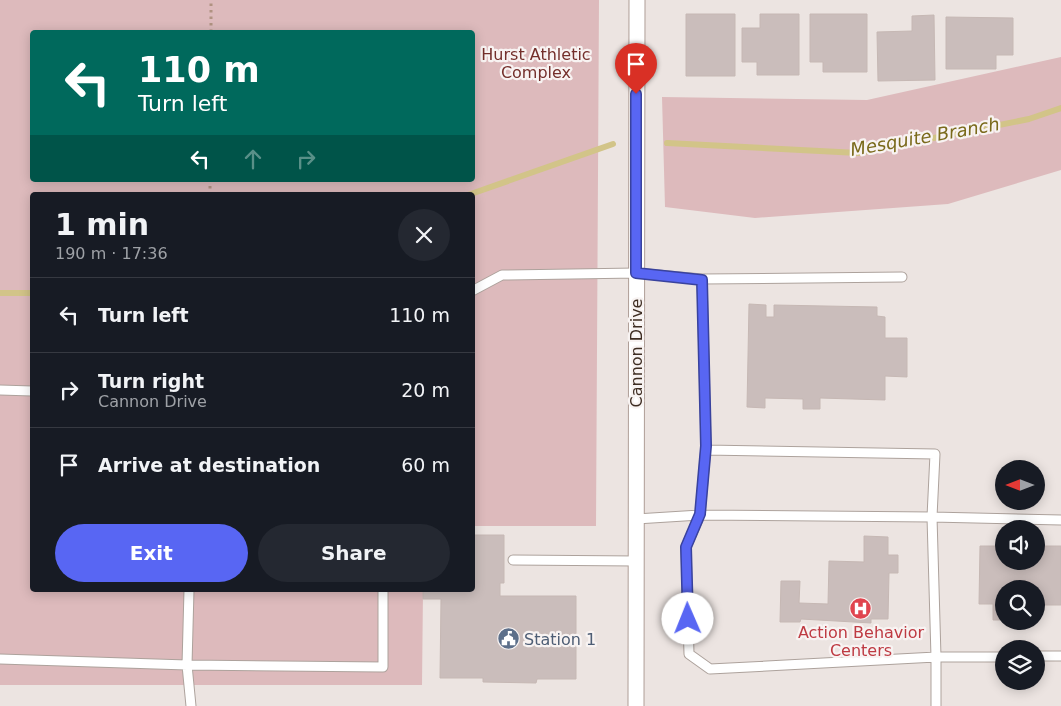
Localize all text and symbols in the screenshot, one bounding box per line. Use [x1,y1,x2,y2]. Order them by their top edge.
pin [615,43,657,94]
park label: Hurst Athletic Complex [481,45,591,82]
icon: left [55,50,120,115]
text: 110 m [138,50,260,90]
icon: arrive [622,50,650,78]
text: Turn left [138,91,227,116]
water label: Mesquite Branch [849,113,1001,160]
icon: left [186,145,214,173]
icon: ahead [239,145,267,173]
icon: right [292,145,320,173]
text: 1 min [55,207,149,242]
button: close [398,209,450,261]
text: 190 m · 17:36 [55,244,168,263]
street label: Cannon Drive [627,299,646,407]
icon: left [55,301,83,329]
text: Turn left [98,304,189,326]
text: 110 m [389,304,450,326]
text: Turn right [98,370,204,392]
icon: right [55,376,83,404]
text: 20 m [401,379,450,401]
text: Cannon Drive [98,392,207,411]
icon: arrive [55,451,83,479]
text: Arrive at destination [98,454,320,476]
text: 60 m [401,454,450,476]
north arrow [995,460,1045,510]
map controls [995,460,1045,690]
button: sound [995,520,1045,570]
button: Exit [55,524,248,582]
button: Share [258,524,450,582]
button: search [995,580,1045,630]
position arrow [661,592,713,644]
hospital icon: Action Behavior Centers [849,596,873,620]
place label: Action Behavior Centers [798,623,925,660]
public building icon: Station 1 [496,627,520,651]
place label: Station 1 [524,630,596,649]
button: layers [995,640,1045,690]

